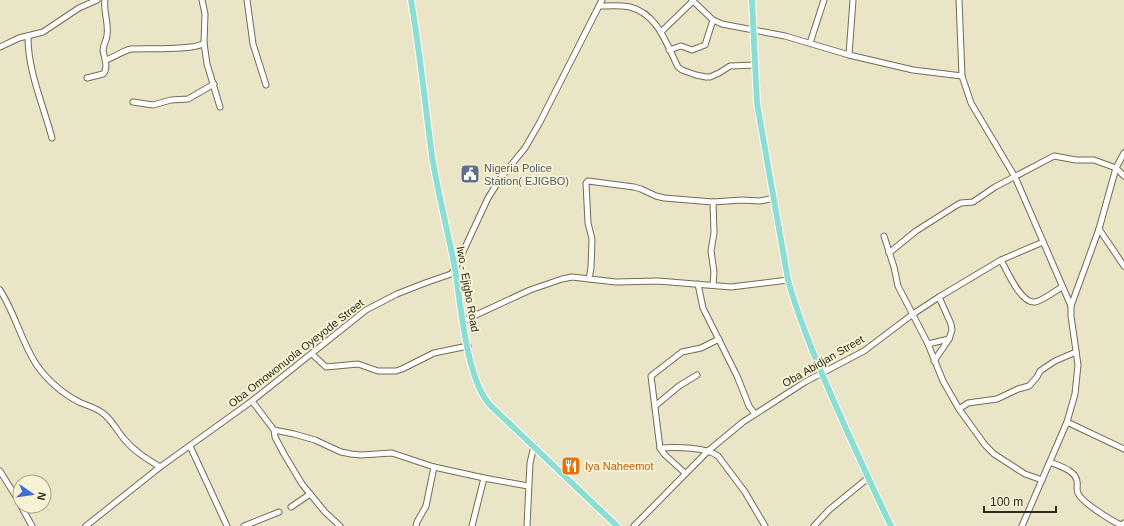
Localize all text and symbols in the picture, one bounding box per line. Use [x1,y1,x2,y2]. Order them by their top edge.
place label: Nigeria Police Station( EJIGBO) [484,162,569,187]
public building icon: Nigeria Police Station( EJIGBO) [459,163,481,185]
street label: Iwo - Ejigbo Road [455,245,481,333]
street label: Oba Omowonuola Oyeyode Street [226,297,366,409]
street label: Oba Abidjan Street [780,333,866,389]
restaurant icon: Iya Naheemot [560,455,582,477]
place label: Iya Naheemot [585,460,653,472]
north arrow [12,474,52,514]
scale bar [984,488,1056,514]
text: N [35,491,48,502]
text: 100 m [990,495,1023,509]

